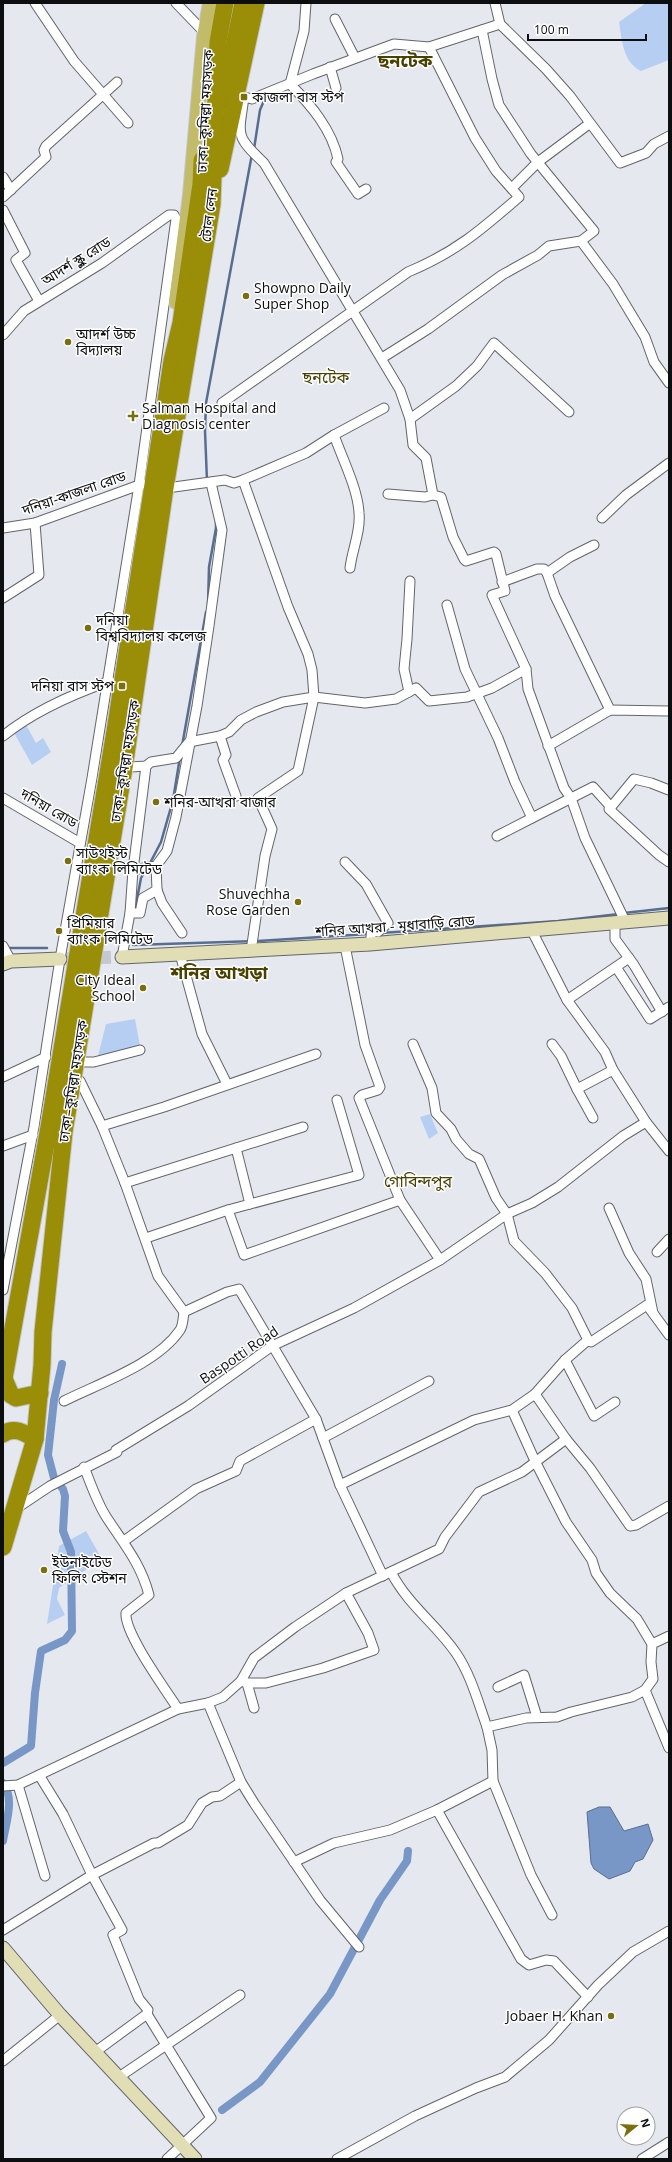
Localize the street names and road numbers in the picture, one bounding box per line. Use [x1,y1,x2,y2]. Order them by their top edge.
street label: ঢাকা–কুমিল্লা মহাসড়ক [192,48,217,174]
street label: টোল লেন [196,186,221,243]
street label: আদর্শ স্কুল রোড [37,231,115,290]
street label: দনিয়া-কাজলা রোড [18,466,129,520]
street label: ঢাকা–কুমিল্লা মহাসড়ক [105,698,144,824]
street label: দনিয়া রোড [16,783,82,832]
street label: শনির আখরা - মৃধাবাড়ি রোড [313,910,477,941]
street label: ঢাকা–কুমিল্লা মহাসড়ক [53,1018,92,1144]
street label: Baspotti Road [196,1321,282,1388]

